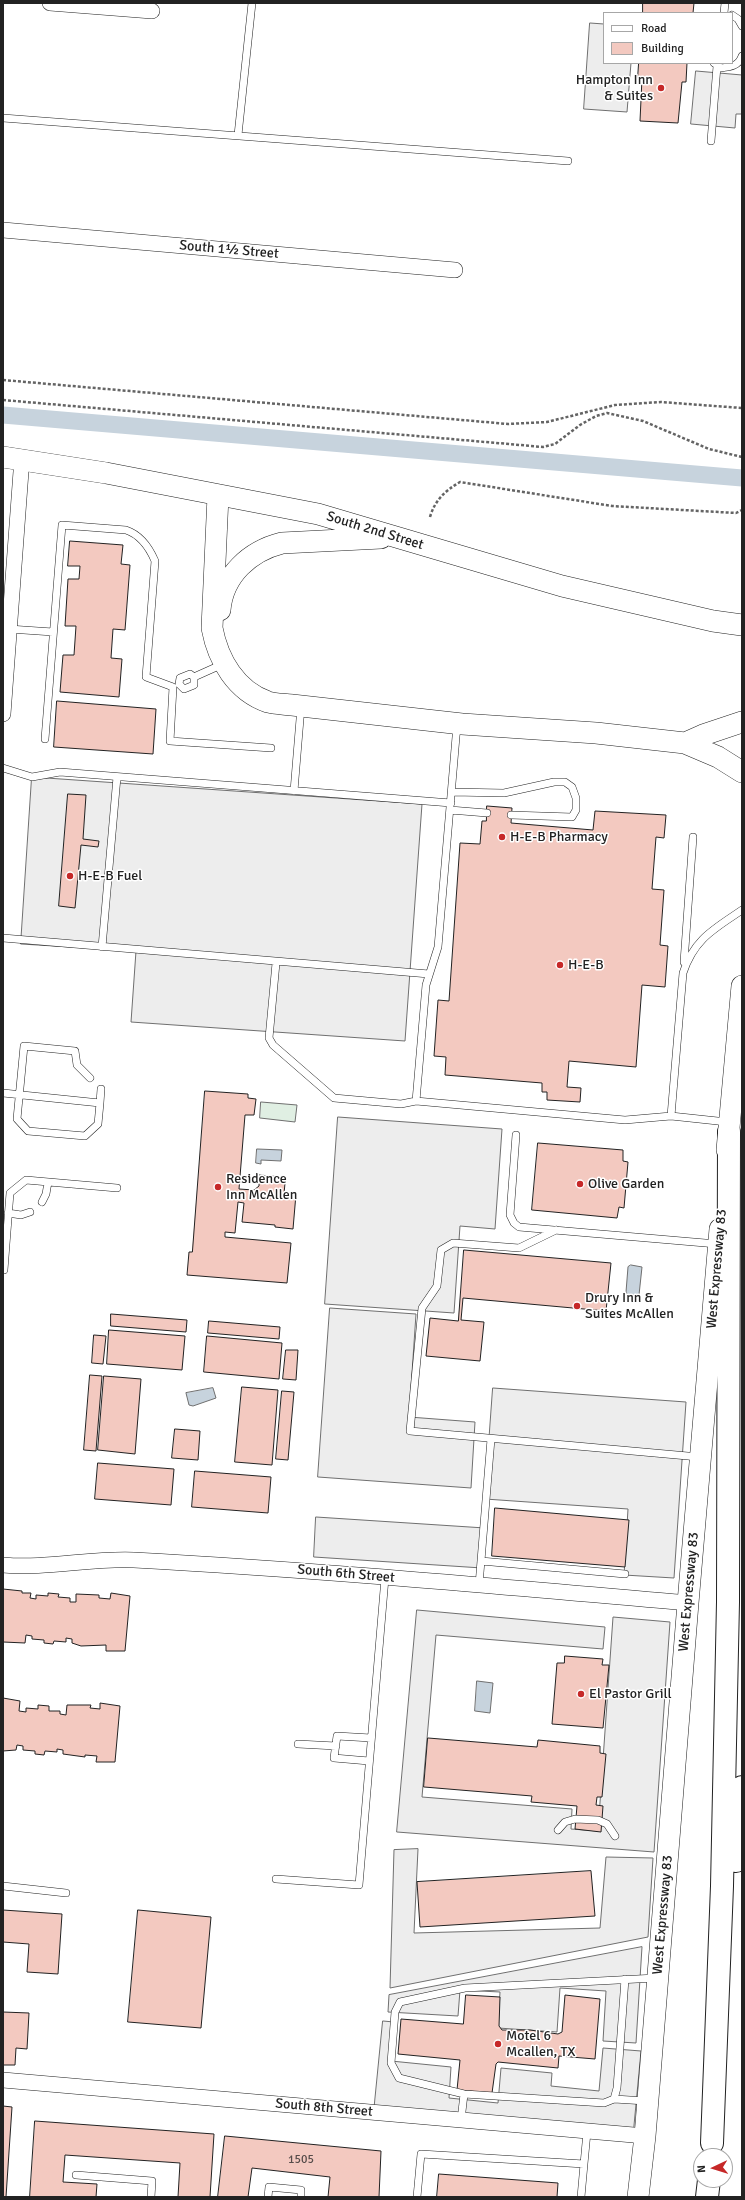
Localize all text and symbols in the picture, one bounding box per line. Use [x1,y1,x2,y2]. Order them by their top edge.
legend [603,12,733,64]
text: Road [641,21,667,36]
text: Building [641,41,684,56]
place label: Hampton Inn & Suites [576,72,653,104]
marker: Hampton Inn & Suites [656,83,666,93]
street label: South 1½ Street [179,237,279,263]
street label: South 2nd Street [324,508,426,554]
place label: H-E-B Pharmacy [510,829,608,845]
marker: H-E-B Pharmacy [497,832,507,842]
place label: H-E-B Fuel [78,868,142,884]
marker: H-E-B Fuel [65,871,75,881]
place label: H-E-B [568,957,604,973]
marker: H-E-B [555,960,565,970]
place label: Residence Inn McAllen [226,1171,297,1204]
place label: Olive Garden [588,1176,664,1192]
marker: Olive Garden [575,1179,585,1189]
marker: Residence Inn McAllen [213,1182,223,1192]
street label: West Expressway 83 [703,1208,731,1330]
place label: Drury Inn & Suites McAllen [585,1290,674,1322]
marker: Drury Inn & Suites McAllen [572,1301,582,1311]
street label: West Expressway 83 [675,1531,703,1653]
street label: South 6th Street [296,1561,396,1587]
place label: El Pastor Grill [589,1686,672,1702]
marker: El Pastor Grill [576,1689,586,1699]
street label: West Expressway 83 [649,1854,677,1976]
place label: Motel 6 Mcallen, TX [506,2028,576,2060]
marker: Motel 6 Mcallen, TX [493,2039,503,2049]
street label: South 8th Street [274,2095,374,2121]
north arrow [693,2148,733,2188]
house number: 1505 [288,2153,314,2167]
text: N [695,2165,708,2173]

